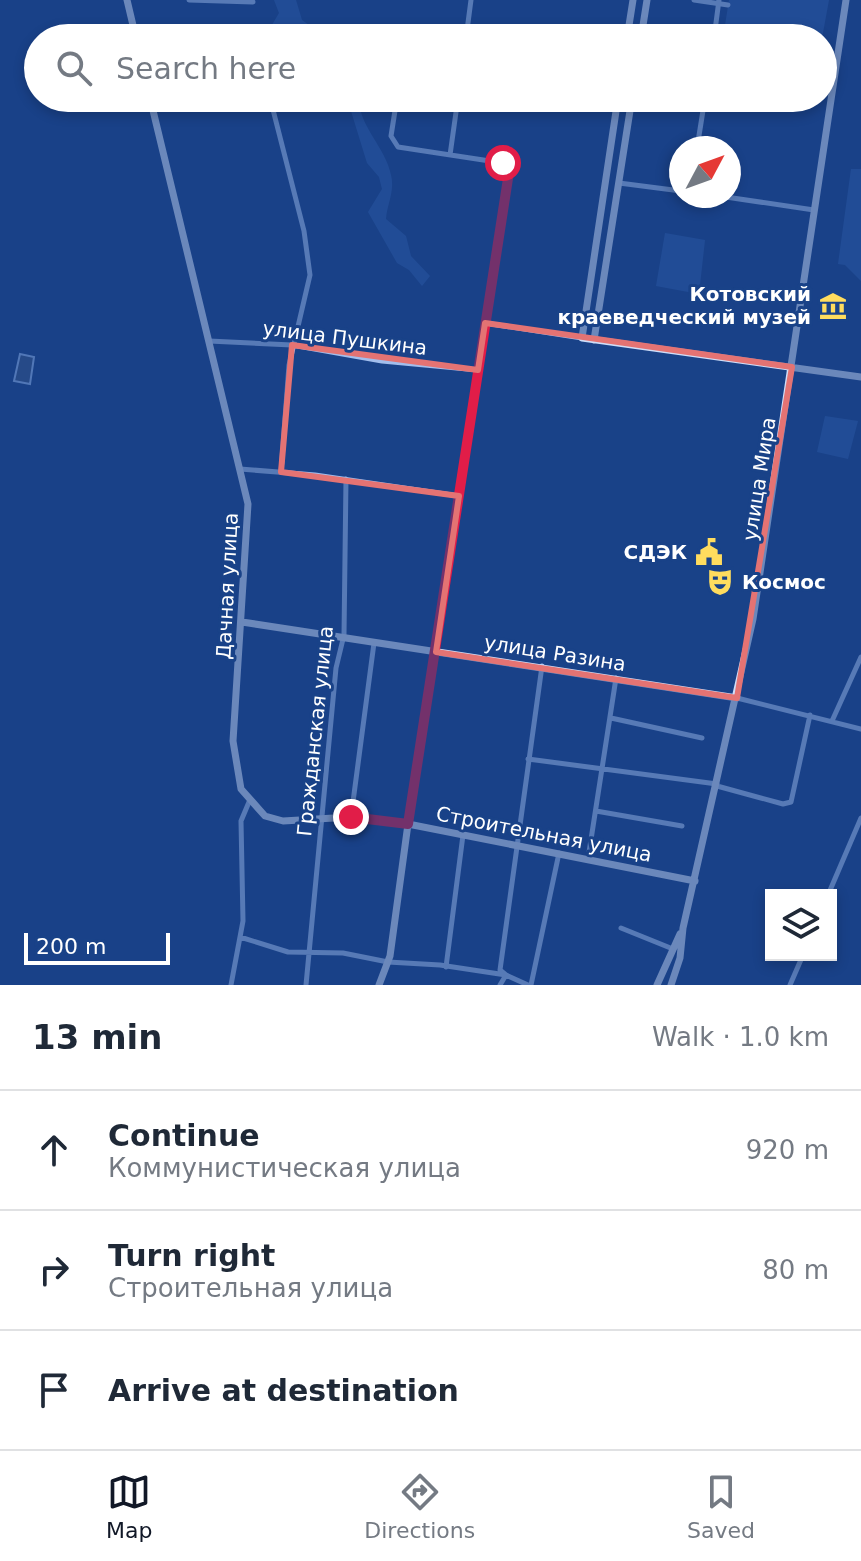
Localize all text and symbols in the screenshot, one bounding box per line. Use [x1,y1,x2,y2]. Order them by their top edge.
search box [24,24,837,112]
icon: search [52,46,96,90]
text: Search here [116,51,296,86]
north arrow [669,136,741,208]
route start [485,145,521,181]
place label: Котовский краеведческий музей [557,282,811,329]
museum icon: Котовский краеведческий музей [818,291,848,321]
street label: улица Пушкина [261,316,429,360]
street label: улица Мира [737,415,781,543]
street label: Дачная улица [211,512,243,660]
public building icon: СДЭК [694,537,724,567]
place label: СДЭК [623,540,688,564]
theatre icon: Космос [705,567,735,597]
place label: Космос [742,570,826,594]
street label: Гражданская улица [292,625,338,837]
street label: улица Разина [482,630,628,676]
route end [333,799,369,835]
street label: Строительная улица [434,801,654,867]
map controls [765,889,837,961]
button: layers [765,889,837,961]
scale bar [24,929,170,965]
text: 200 m [36,934,106,959]
text: 13 min [32,1017,162,1057]
text: Walk · 1.0 km [652,1022,829,1052]
text: Continue [108,1118,260,1153]
icon: ahead [32,1128,76,1172]
text: 920 m [746,1135,829,1165]
text: Коммунистическая улица [108,1153,461,1183]
text: Turn right [108,1238,275,1273]
icon: right [32,1248,76,1292]
text: 80 m [762,1255,829,1285]
text: Строительная улица [108,1273,393,1303]
icon: arrive [32,1368,76,1412]
text: Arrive at destination [108,1373,459,1408]
tab: Map [106,1470,152,1543]
tab: Directions [364,1470,475,1543]
tab: Saved [687,1470,755,1543]

